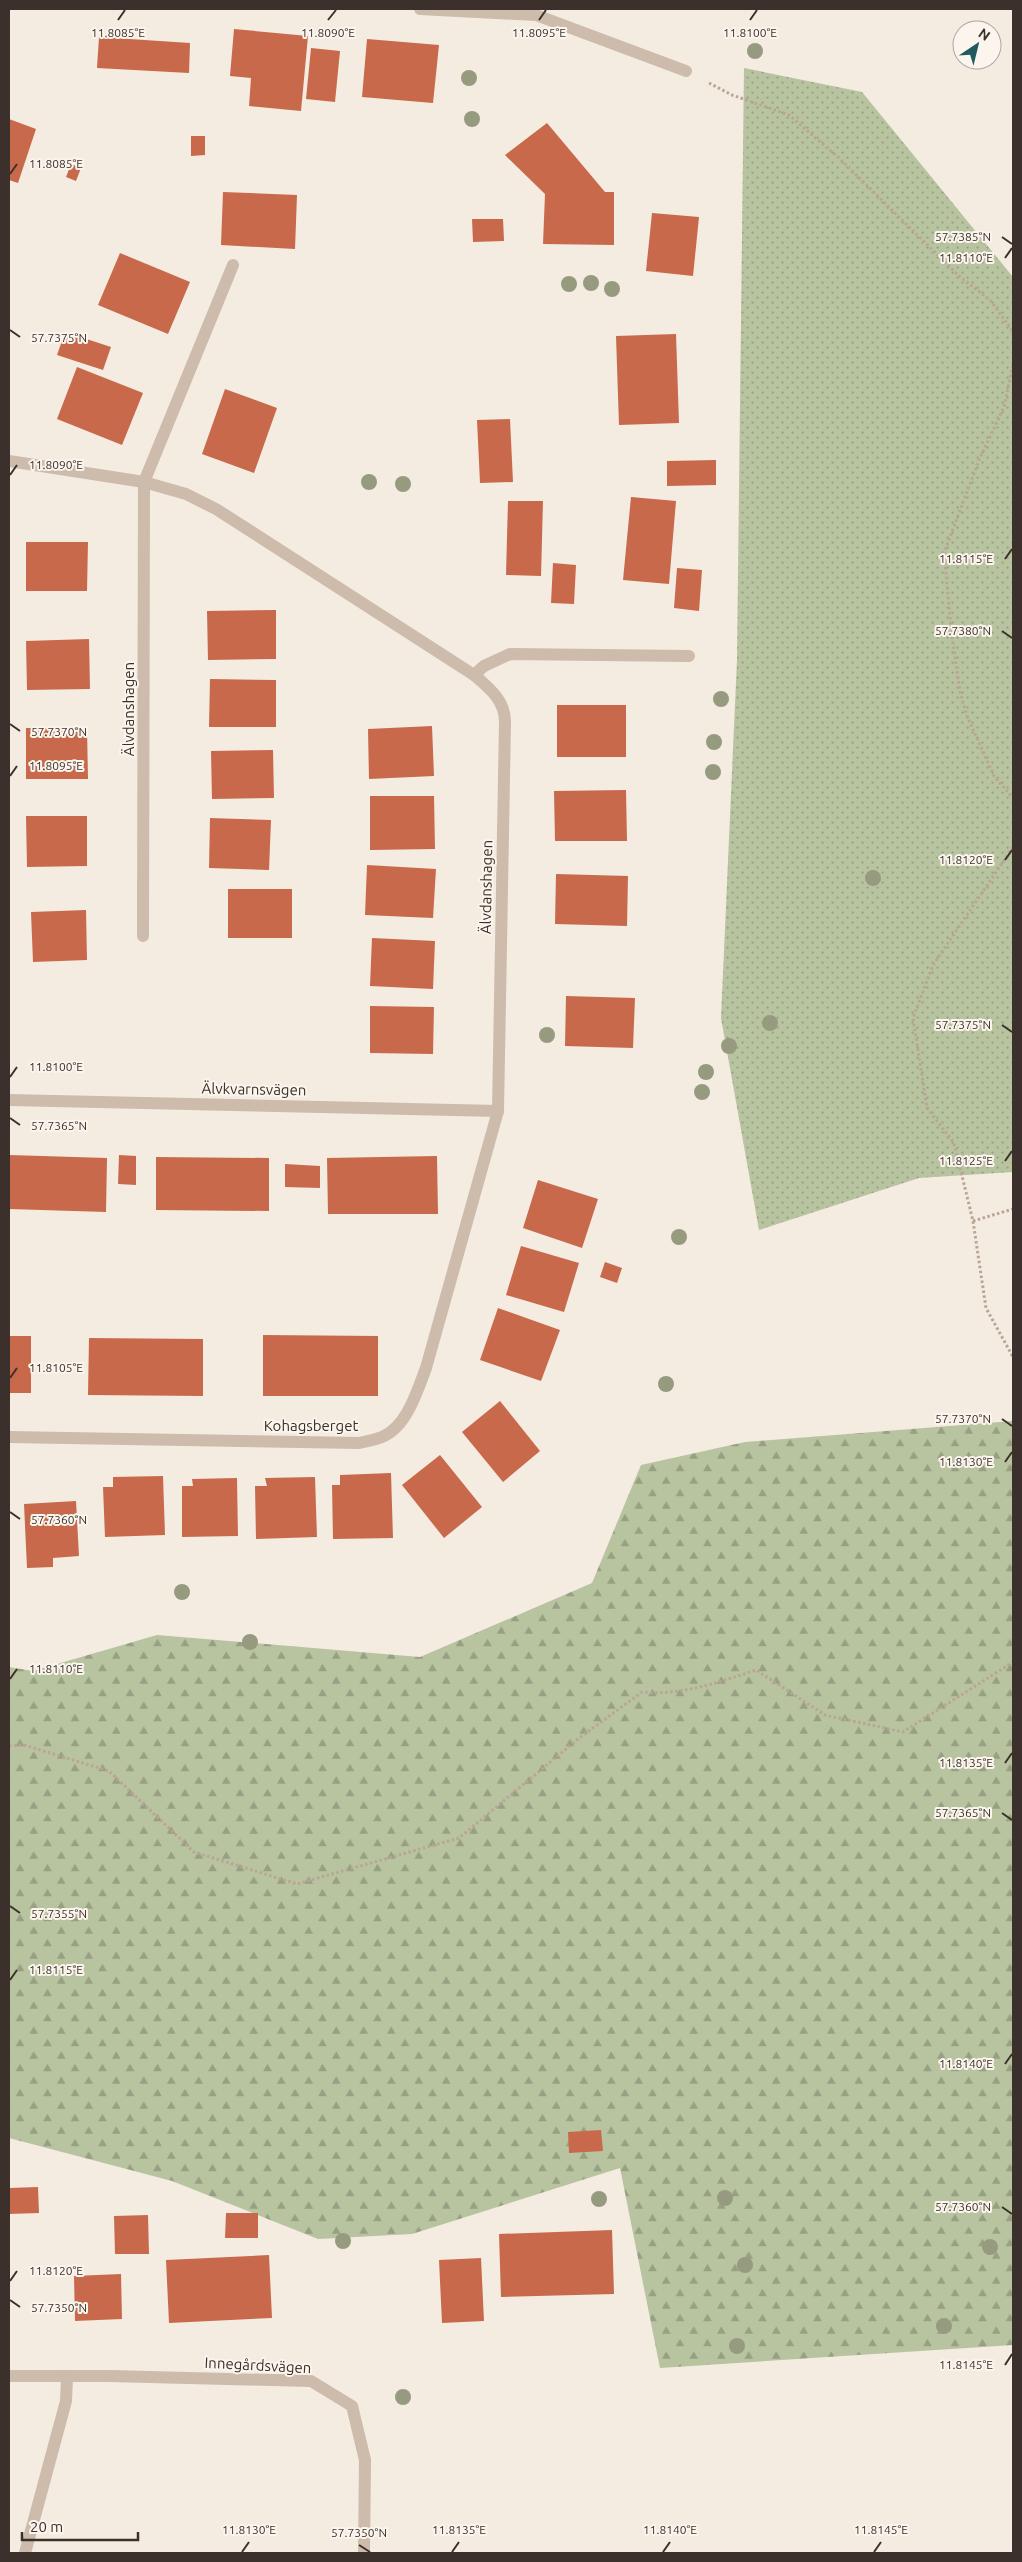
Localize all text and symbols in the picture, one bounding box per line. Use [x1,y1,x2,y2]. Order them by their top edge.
north arrow [952,20,1002,70]
text: N [976,25,993,44]
text: 11.8085°E [91,26,145,39]
text: 11.8090°E [301,26,355,39]
text: 11.8095°E [512,26,566,39]
text: 11.8100°E [723,26,777,39]
text: 11.8085°E [29,157,83,170]
text: 57.7385°N [935,230,991,243]
text: 11.8110°E [939,251,993,264]
text: 57.7375°N [31,331,87,344]
text: 11.8090°E [29,458,83,471]
text: 11.8115°E [939,552,993,565]
text: 57.7380°N [935,624,991,637]
street label: Älvdanshagen [120,662,137,756]
text: 57.7370°N [31,725,87,738]
text: 11.8095°E [29,759,83,772]
street label: Älvdanshagen [477,840,495,934]
text: 11.8120°E [939,853,993,866]
text: 57.7375°N [935,1018,991,1031]
text: 11.8100°E [29,1060,83,1073]
street label: Älvkvarnsvägen [201,1080,307,1098]
text: 57.7365°N [31,1119,87,1132]
text: 11.8125°E [939,1154,993,1167]
text: 11.8105°E [29,1361,83,1374]
text: 57.7370°N [935,1412,991,1425]
street label: Kohagsberget [264,1417,358,1434]
text: 11.8130°E [939,1455,993,1468]
text: 57.7360°N [31,1513,87,1526]
text: 11.8110°E [29,1662,83,1675]
text: 11.8135°E [939,1756,993,1769]
text: 57.7365°N [935,1806,991,1819]
text: 57.7355°N [31,1907,87,1920]
text: 11.8115°E [29,1963,83,1976]
text: 11.8140°E [939,2057,993,2070]
text: 57.7360°N [935,2200,991,2213]
text: 11.8120°E [29,2264,83,2277]
text: 57.7350°N [31,2301,87,2314]
street label: Innegårdsvägen [204,2354,312,2376]
text: 11.8145°E [939,2358,993,2371]
scale bar [22,2510,139,2542]
text: 20 m [30,2518,63,2535]
text: 11.8130°E [222,2523,276,2536]
text: 11.8135°E [432,2523,486,2536]
text: 11.8140°E [643,2523,697,2536]
text: 11.8145°E [854,2523,908,2536]
text: 57.7350°N [331,2526,387,2539]

